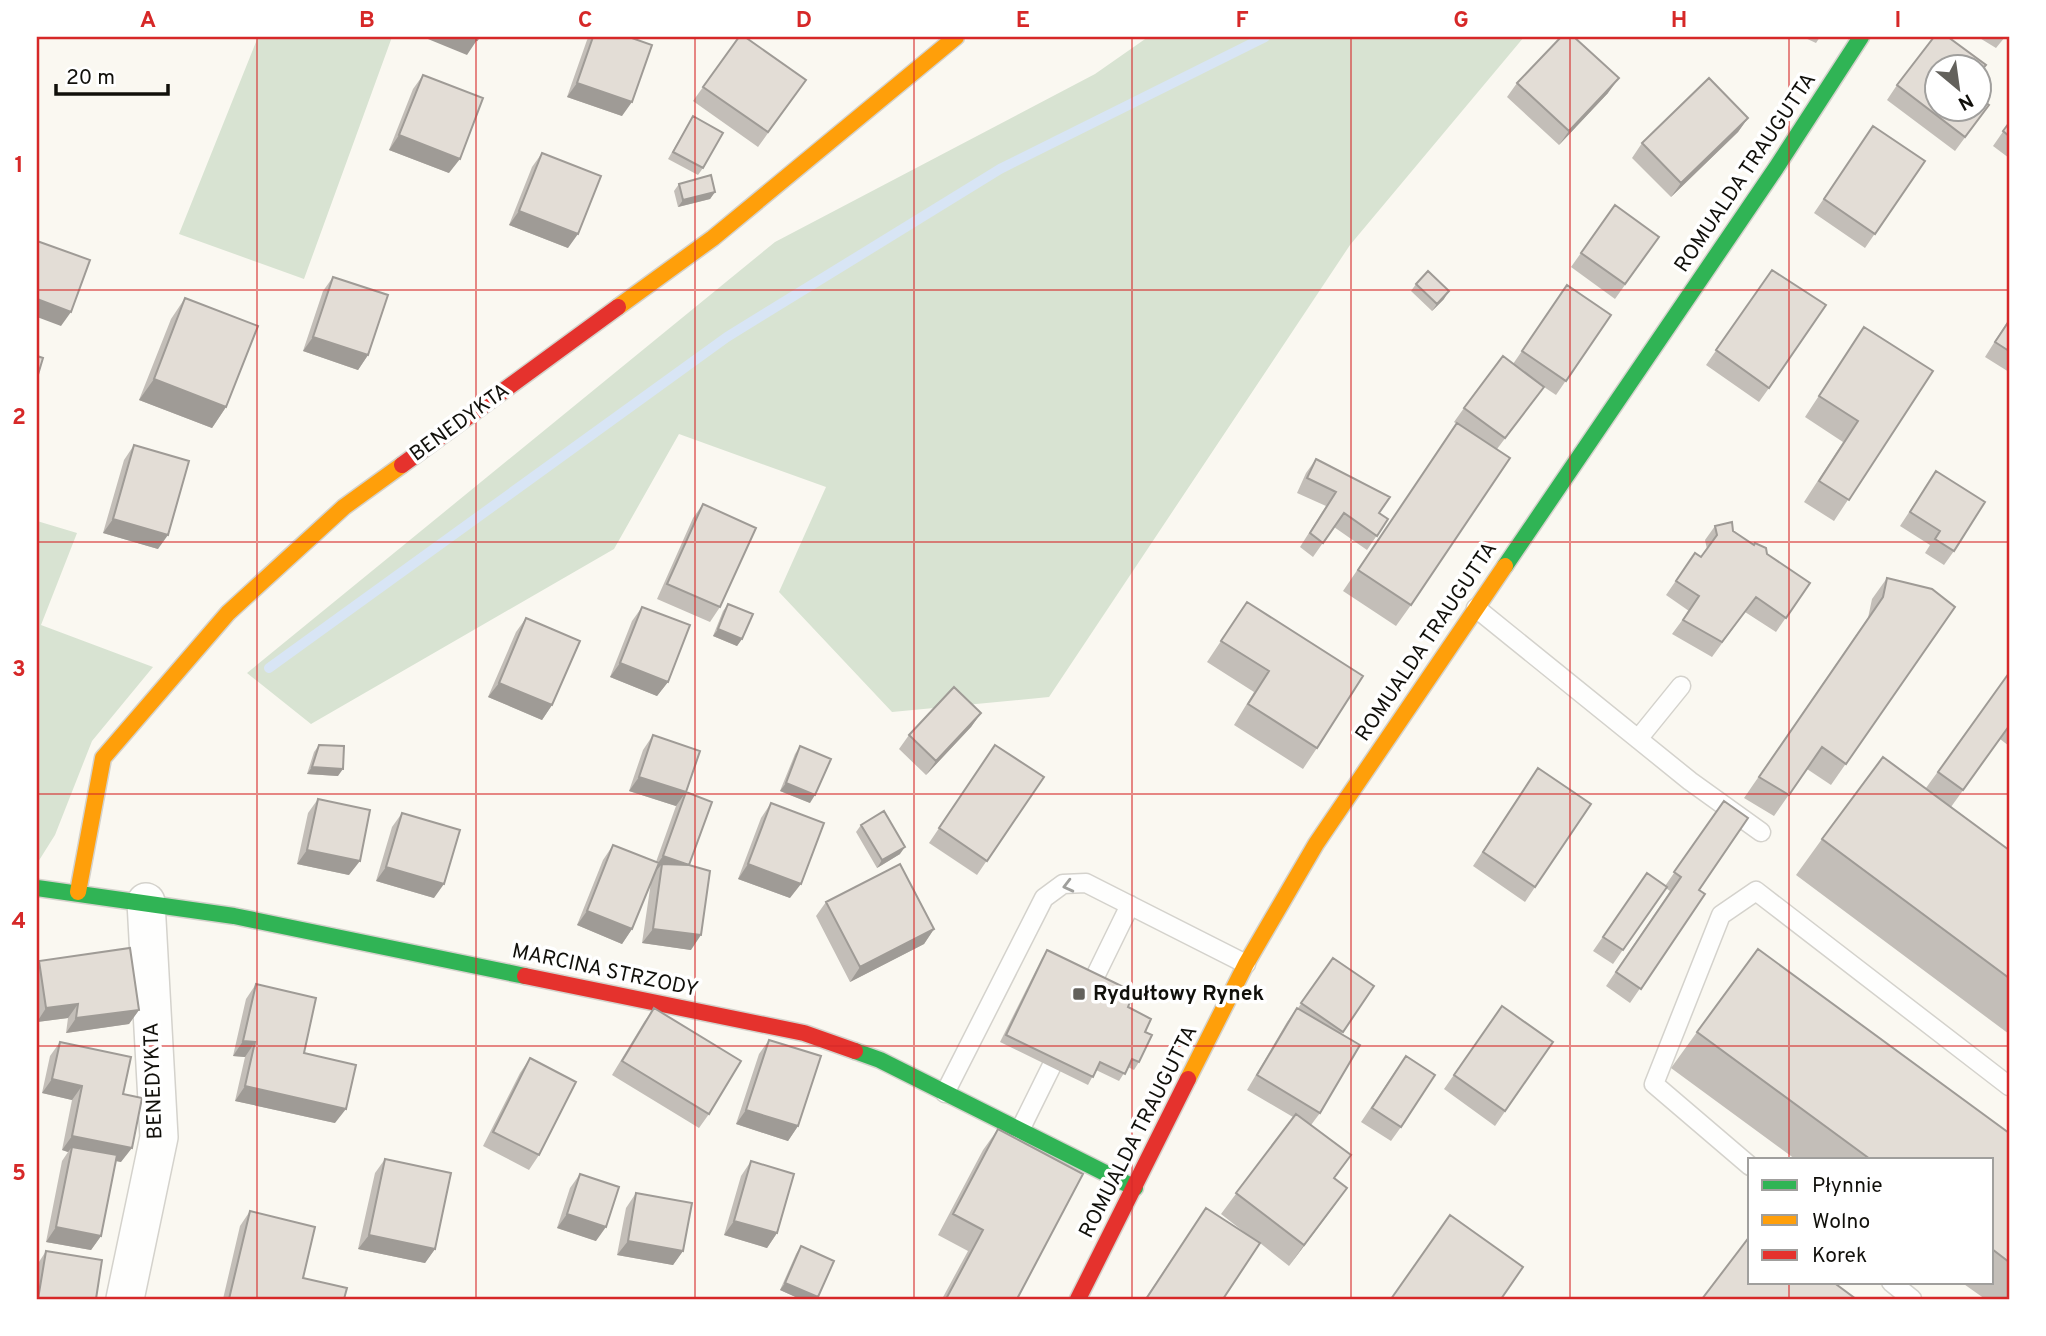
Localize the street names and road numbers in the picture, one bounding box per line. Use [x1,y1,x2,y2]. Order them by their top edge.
street label: ROMUALDA TRAUGUTTA [1669,68,1823,278]
street label: BENEDYKTA [405,378,515,468]
street label: ROMUALDA TRAUGUTTA [1350,537,1504,747]
street label: MARCINA STRZODY [509,938,701,1004]
street label: ROMUALDA TRAUGUTTA [1074,1021,1204,1243]
street label: BENEDYKTA [138,1022,170,1140]

